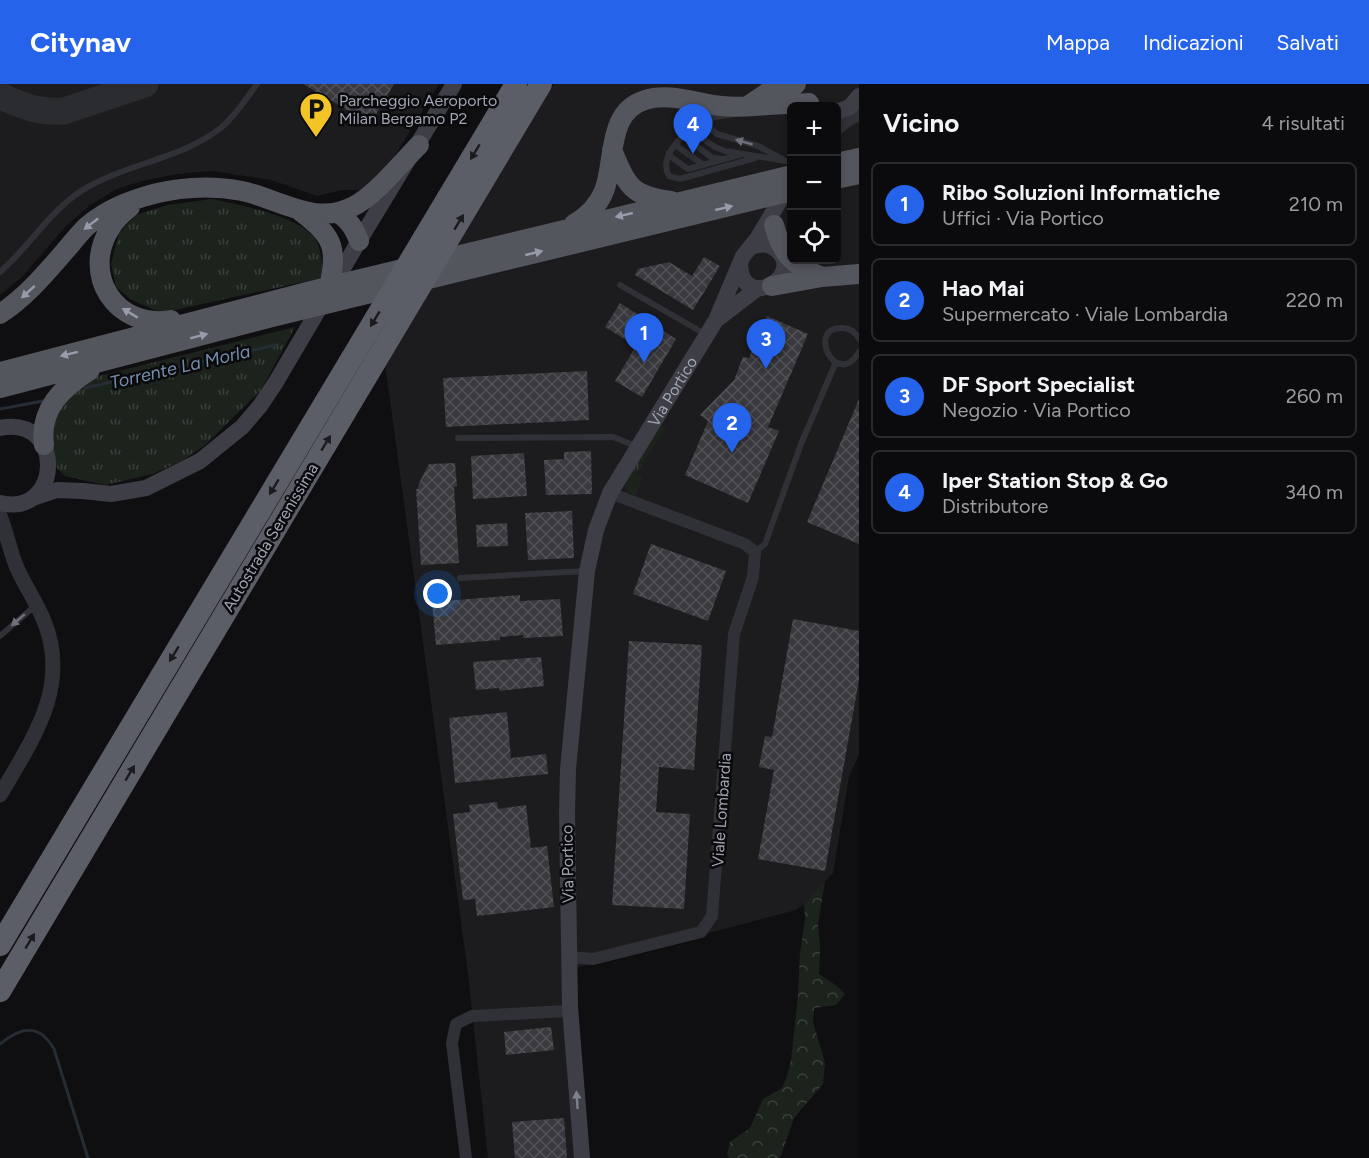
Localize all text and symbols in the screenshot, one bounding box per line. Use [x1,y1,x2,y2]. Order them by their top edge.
text: Citynav [30,25,131,59]
text: Mappa [1046,30,1110,55]
text: Indicazioni [1143,30,1244,55]
text: Salvati [1277,30,1339,55]
parking icon: Parcheggio Aeroporto Milan Bergamo P2 [298,91,334,138]
place label: Parcheggio Aeroporto Milan Bergamo P2 [339,91,497,128]
map controls [787,102,841,264]
button: + [787,102,841,156]
pin: 4 [674,104,712,154]
text: Vicino [883,107,959,139]
text: 4 risultati [1261,111,1345,135]
one-way arrow [735,137,753,146]
one-way arrow [470,144,480,161]
button: − [787,156,841,210]
text: Ribo Soluzioni Informatiche [942,179,1220,206]
text: 1 [900,192,909,216]
text: 210 m [1289,192,1343,216]
one-way arrow [715,203,734,212]
text: Uffici · Via Portico [942,206,1104,230]
button: locate [787,210,841,264]
one-way arrow [615,211,634,221]
one-way arrow [453,214,464,230]
one-way arrow [84,218,100,230]
one-way arrow [525,248,544,258]
text: Hao Mai [942,275,1025,302]
one-way arrow [20,285,35,299]
text: 2 [899,288,910,312]
text: 220 m [1286,288,1343,312]
text: Supermercato · Viale Lombardia [942,302,1228,326]
one-way arrow [122,308,138,319]
one-way arrow [369,311,380,327]
pin: 1 [624,314,664,363]
pin: 3 [746,320,786,369]
one-way arrow [191,331,209,340]
water label: Torrente La Morla [108,340,253,394]
one-way arrow [60,350,78,359]
street label: Via Portico [644,353,701,430]
text: DF Sport Specialist [942,371,1135,398]
text: 3 [899,384,910,408]
text: 260 m [1286,384,1343,408]
text: Negozio · Via Portico [942,398,1131,422]
pin: 2 [712,404,752,453]
one-way arrow [321,434,331,451]
street label: Autostrada Serenissima [219,460,322,615]
text: Iper Station Stop & Go [942,467,1168,494]
one-way arrow [269,479,279,496]
text: 4 [898,480,911,504]
text: 340 m [1285,480,1343,504]
text: Distributore [942,494,1048,518]
your location [423,579,452,608]
one-way arrow [11,613,26,626]
one-way arrow [169,646,179,663]
street label: Viale Lombardia [708,752,735,868]
one-way arrow [124,765,135,781]
street label: Via Portico [557,825,578,903]
one-way arrow [25,932,35,949]
one-way arrow [572,1090,582,1109]

